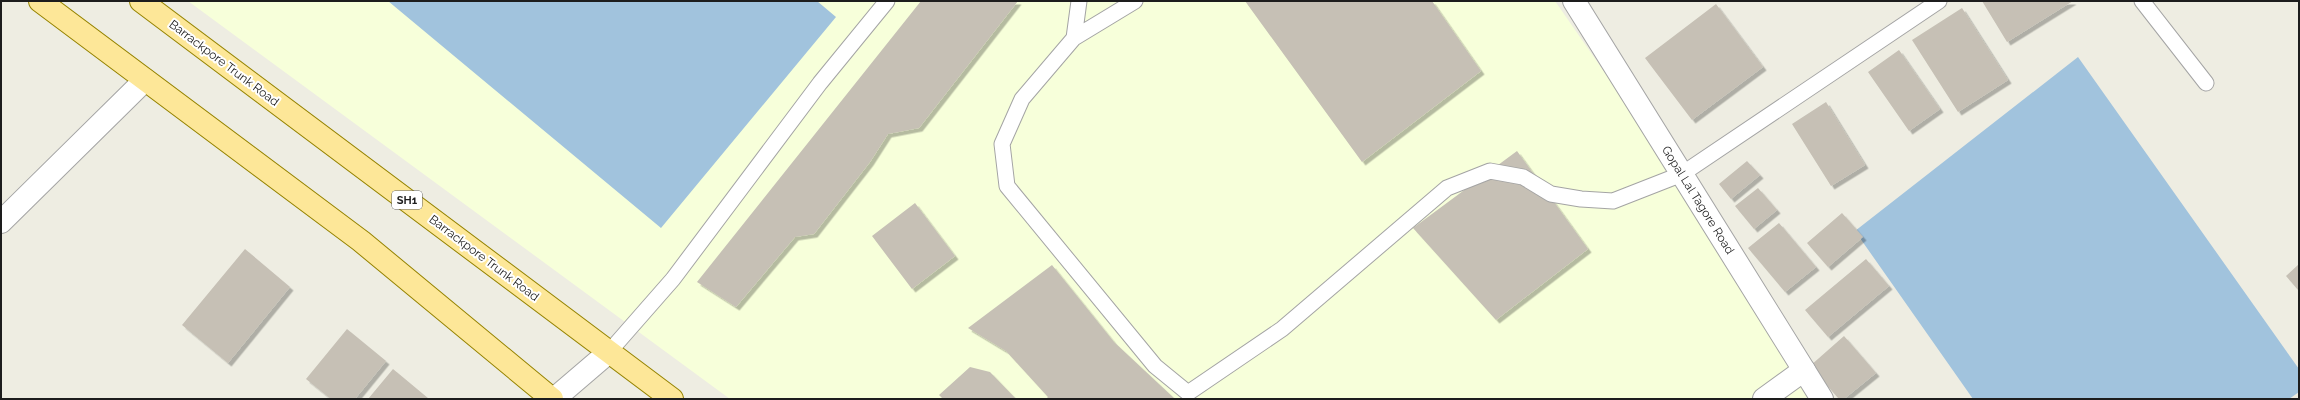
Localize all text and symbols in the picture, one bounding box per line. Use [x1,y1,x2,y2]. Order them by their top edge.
street label: Barrackpore Trunk Road [166,17,282,109]
street label: Gopal Lal Tagore Road [1659,143,1737,257]
road number: SH1 [392,191,422,209]
street label: Barrackpore Trunk Road [426,212,542,304]

